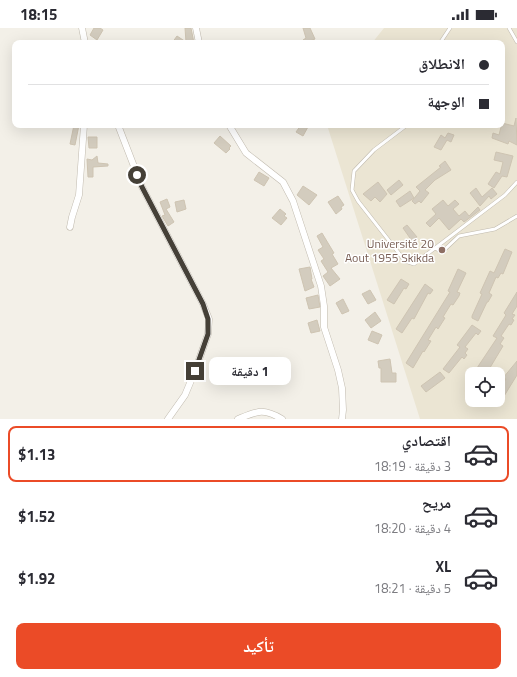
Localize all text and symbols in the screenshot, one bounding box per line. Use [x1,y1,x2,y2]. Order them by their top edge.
text: 18:15 [20,3,57,26]
text: الانطلاق [419,52,465,75]
text: الوجهة [427,90,465,113]
route start [128,166,146,184]
place label: Université 20 Aout 1955 Skikda [345,234,434,267]
marker: Université 20 Aout 1955 Skikda [437,245,447,255]
callout: 1 دقيقة [209,357,291,385]
text: 1 دقيقة [231,361,269,381]
route end [186,362,204,380]
map controls [465,367,505,407]
button: locate [465,367,505,407]
text: اقتصادي [402,429,451,452]
icon: car [463,436,499,472]
text: $1.13 [18,443,55,466]
text: 3 دقيقة · 18:19 [374,456,451,476]
text: مريح [422,491,451,514]
icon: car [463,498,499,534]
text: $1.52 [18,505,55,528]
text: 4 دقيقة · 18:20 [374,518,451,538]
text: XL [435,555,451,578]
icon: car [463,560,499,596]
text: $1.92 [18,567,55,590]
text: 5 دقيقة · 18:21 [374,578,451,598]
button: تأكيد [16,623,501,669]

